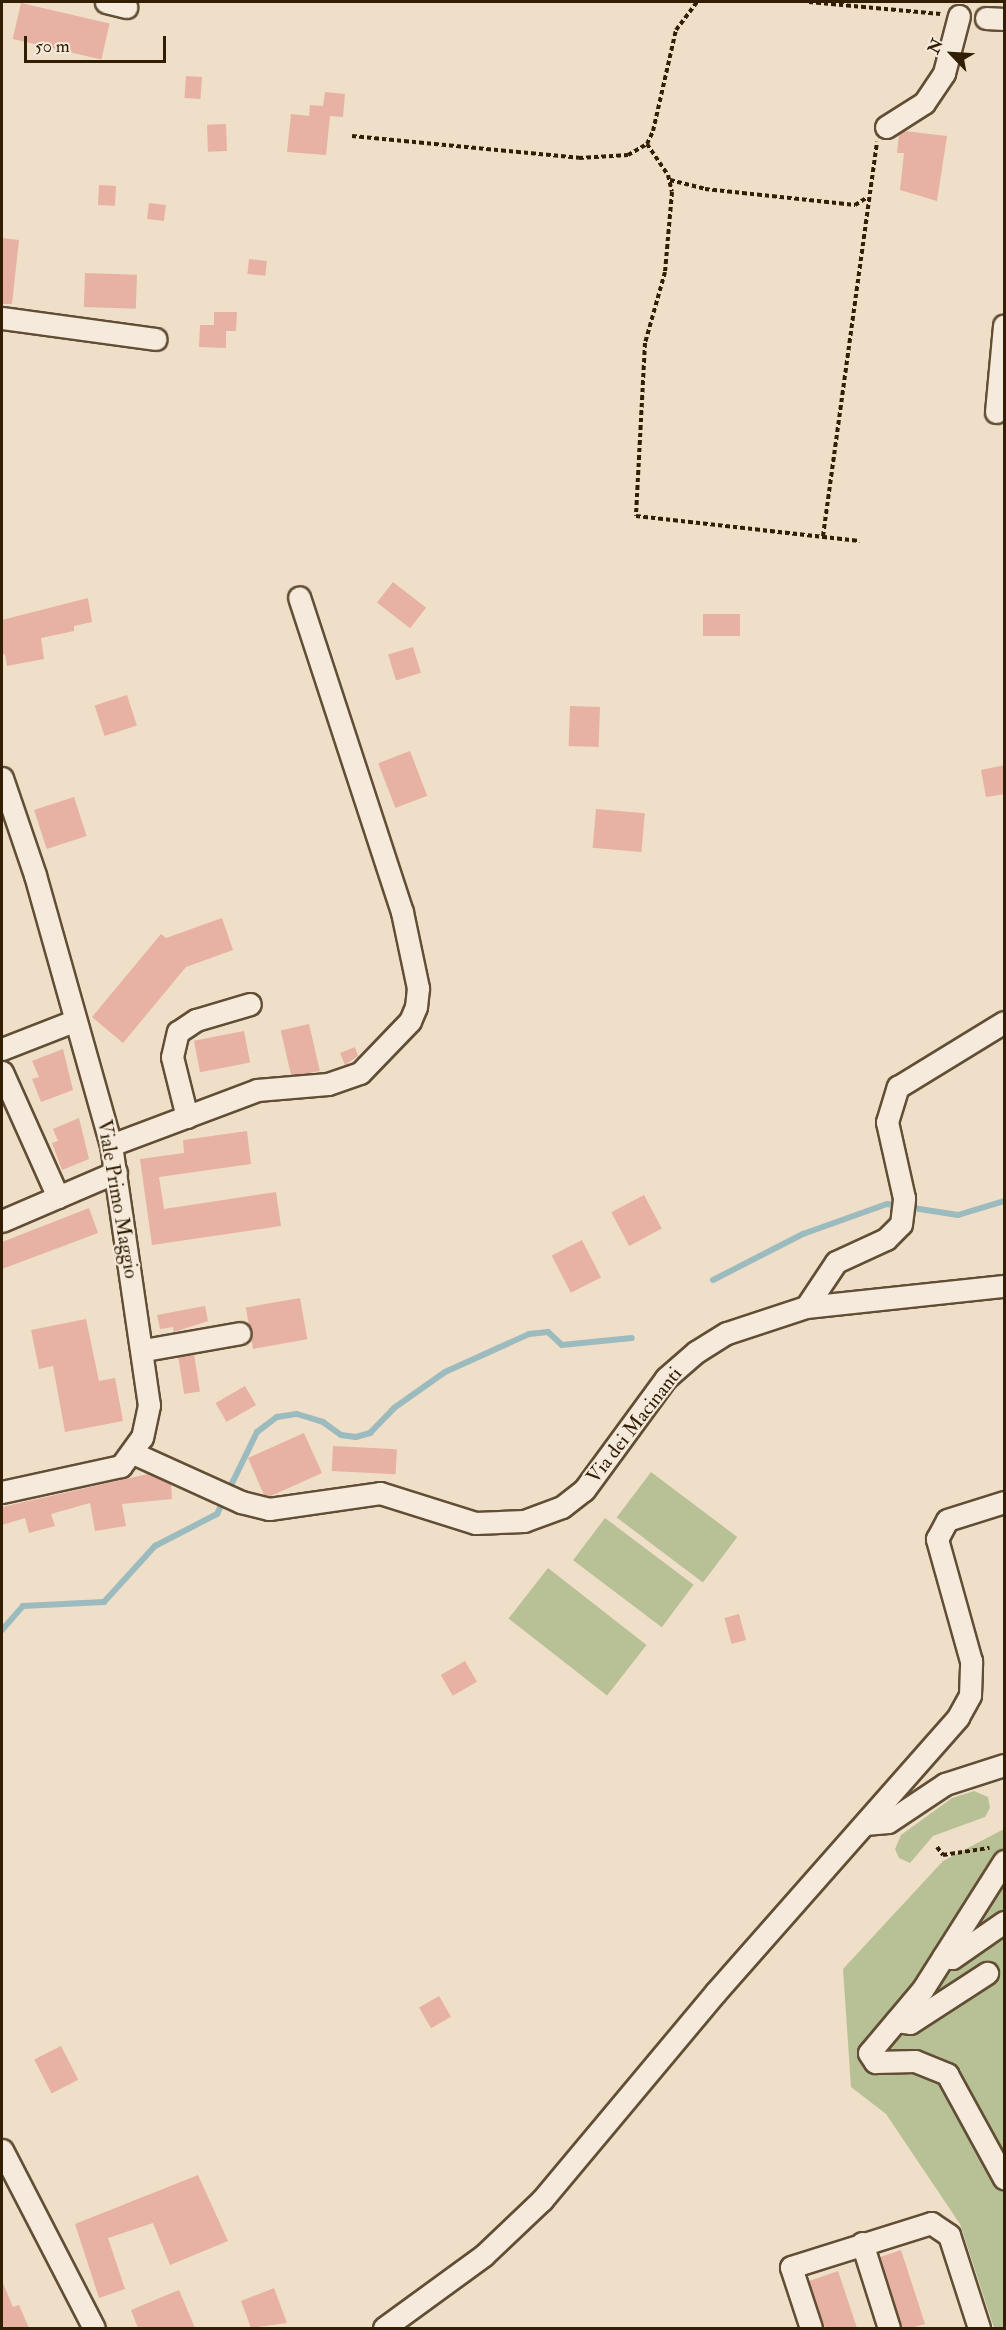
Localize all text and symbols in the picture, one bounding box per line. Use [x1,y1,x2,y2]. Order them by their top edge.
scale bar [27,24,170,62]
north arrow [922,24,982,84]
text: 50 m [35,35,70,58]
text: N [924,36,948,57]
street label: Viale Primo Maggio [92,1118,144,1280]
street label: Via dei Macinanti [581,1362,687,1488]

